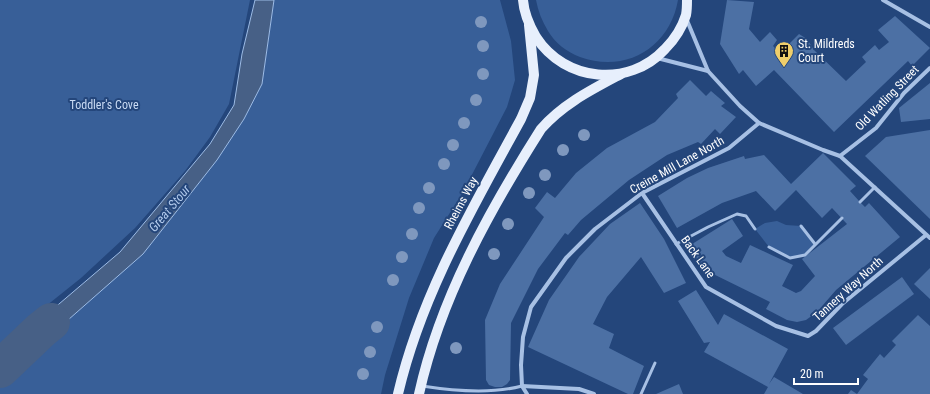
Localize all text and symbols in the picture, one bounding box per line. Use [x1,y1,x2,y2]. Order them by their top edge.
place label: St. Mildreds Court [798,37,855,65]
building icon: St. Mildreds Court [773,40,795,68]
street label: Old Watling Street [852,62,922,133]
park label: Toddler's Cove [70,98,139,112]
street label: Creine Mill Lane North [628,133,727,197]
street label: Rheims Way [441,174,481,232]
water label: Great Stour [146,181,194,235]
street label: Back Lane [678,233,718,281]
street label: Tannery Way North [810,254,886,324]
scale bar [794,360,858,386]
text: 20 m [800,367,824,381]

